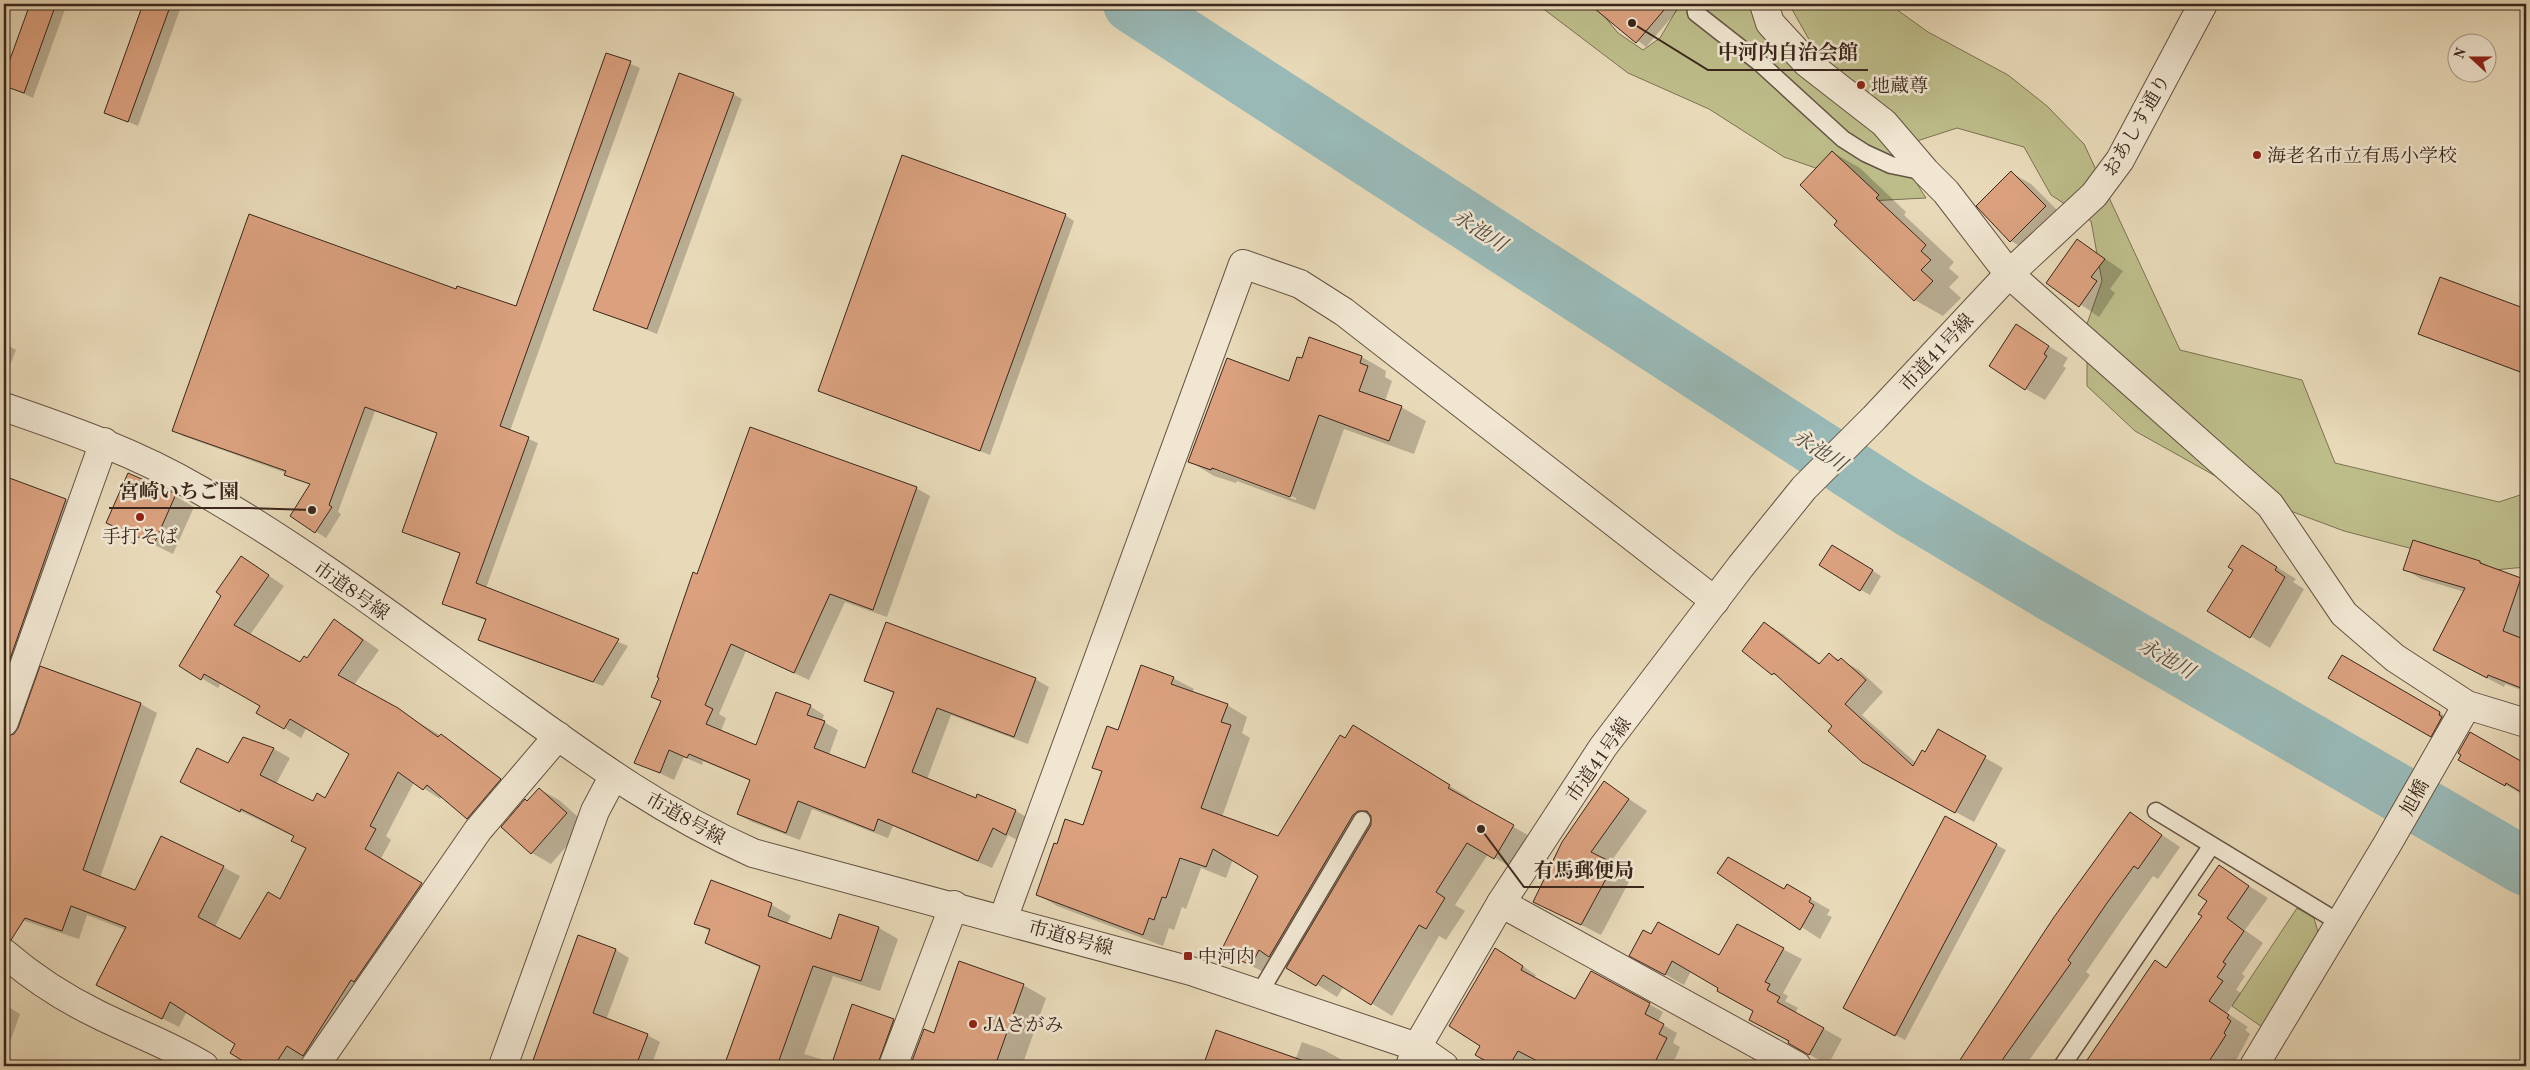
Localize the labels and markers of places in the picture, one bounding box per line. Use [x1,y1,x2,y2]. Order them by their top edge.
callout: 中河内自治会館 [1708,35,1868,70]
place label: 地蔵尊 [1871,76,1928,97]
marker: 地蔵尊 [1855,79,1867,91]
place label: 海老名市立有馬小学校 [2267,146,2457,167]
marker: 海老名市立有馬小学校 [2251,149,2263,161]
callout: 宮崎いちご園 [109,473,249,508]
marker: 手打そば [134,511,146,523]
place label: 手打そば [102,527,178,548]
callout: 有馬郵便局 [1524,852,1644,887]
place label: 中河内 [1198,947,1255,968]
marker: 中河内 [1182,950,1194,962]
place label: JAさがみ [983,1016,1064,1036]
marker: JAさがみ [967,1018,979,1030]

